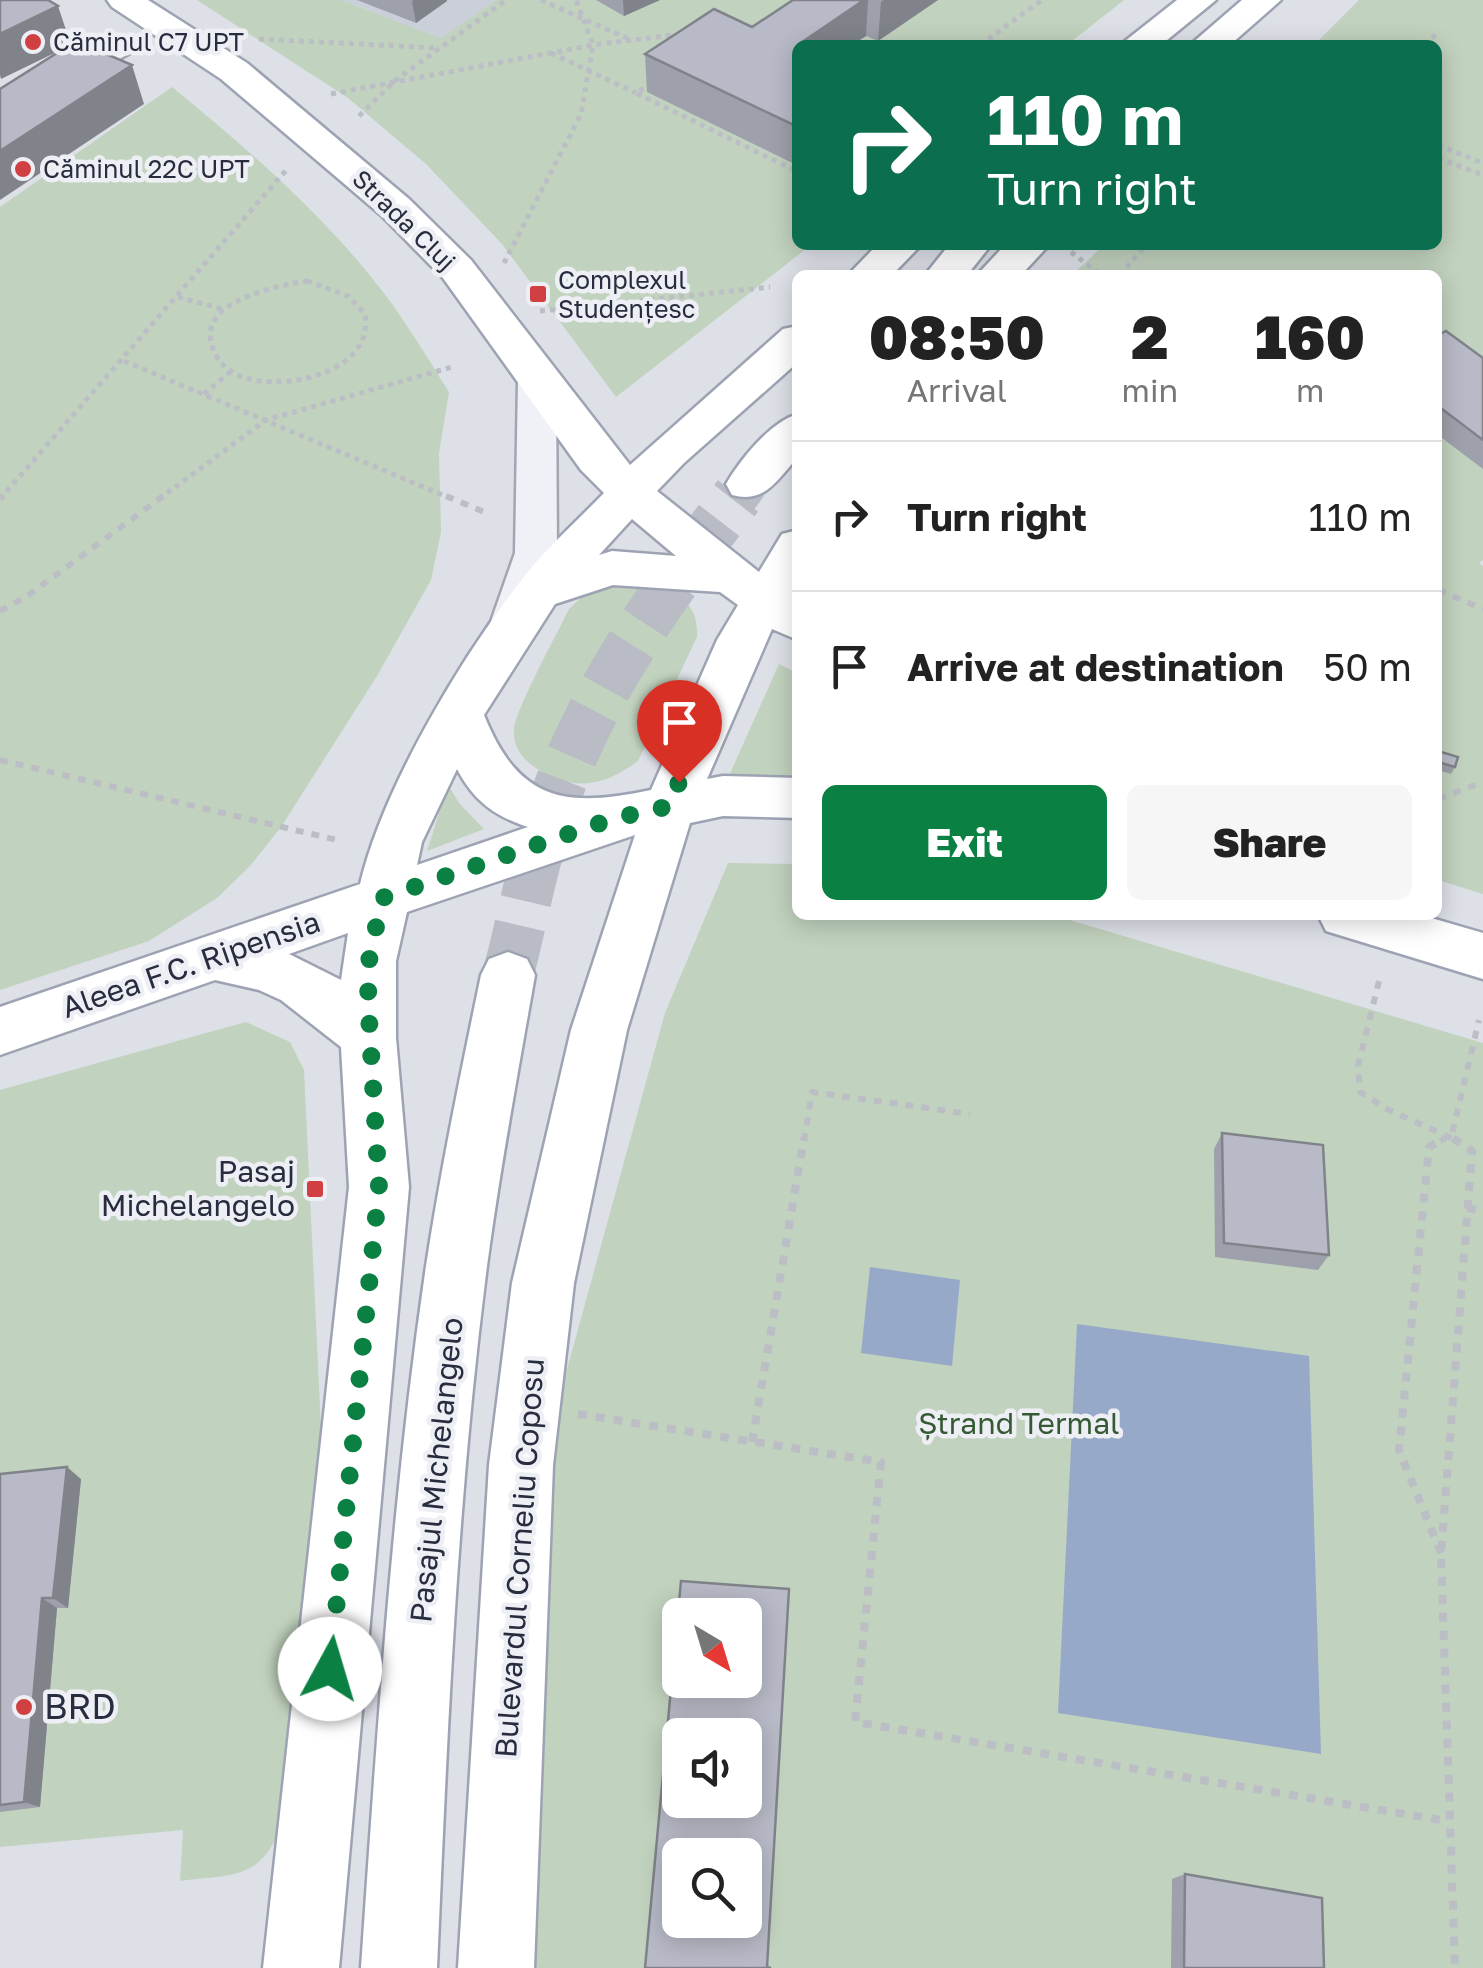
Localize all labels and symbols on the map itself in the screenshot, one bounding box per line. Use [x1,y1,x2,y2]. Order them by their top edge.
place label: Căminul C7 UPT [53,26,244,57]
marker: Căminul C7 UPT [22,31,44,53]
place label: Căminul 22C UPT [43,153,250,184]
marker: Căminul 22C UPT [12,158,34,180]
street label: Strada Cluj [346,163,462,277]
place label: Complexul Studențesc [558,264,695,324]
marker: Complexul Studențesc [527,283,549,305]
pin [637,680,722,783]
street label: Aleea F.C. Ripensia [57,903,324,1025]
place label: Pasaj Michelangelo [101,1153,295,1223]
marker: Pasaj Michelangelo [304,1178,326,1200]
street label: Pasajul Michelangelo [402,1316,470,1624]
street label: Bulevardul Corneliu Coposu [487,1357,551,1759]
park label: Ștrand Termal [918,1405,1120,1441]
north arrow [662,1598,762,1698]
position arrow [278,1617,382,1721]
place label: BRD [44,1685,116,1727]
marker: BRD [13,1696,35,1718]

